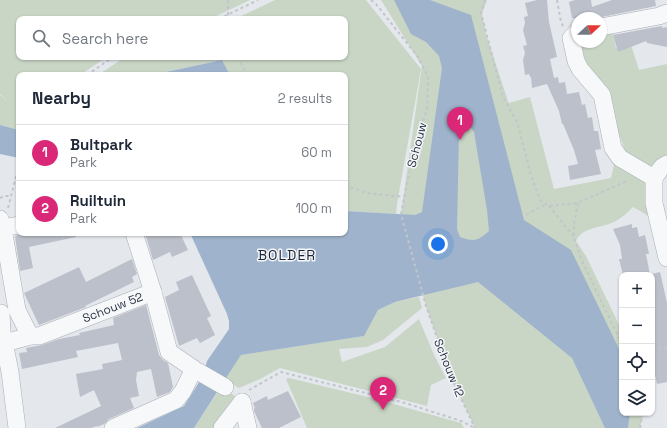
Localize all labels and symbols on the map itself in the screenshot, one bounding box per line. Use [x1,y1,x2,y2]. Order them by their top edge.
north arrow [571,12,607,48]
pin: 1 [447,107,473,140]
street label: Schouw [403,121,431,169]
your location [428,234,448,254]
district label: BOLDER [258,246,316,264]
street label: Schouw 52 [80,289,145,326]
street label: Schouw 12 [430,336,468,400]
pin: 2 [370,377,396,410]

